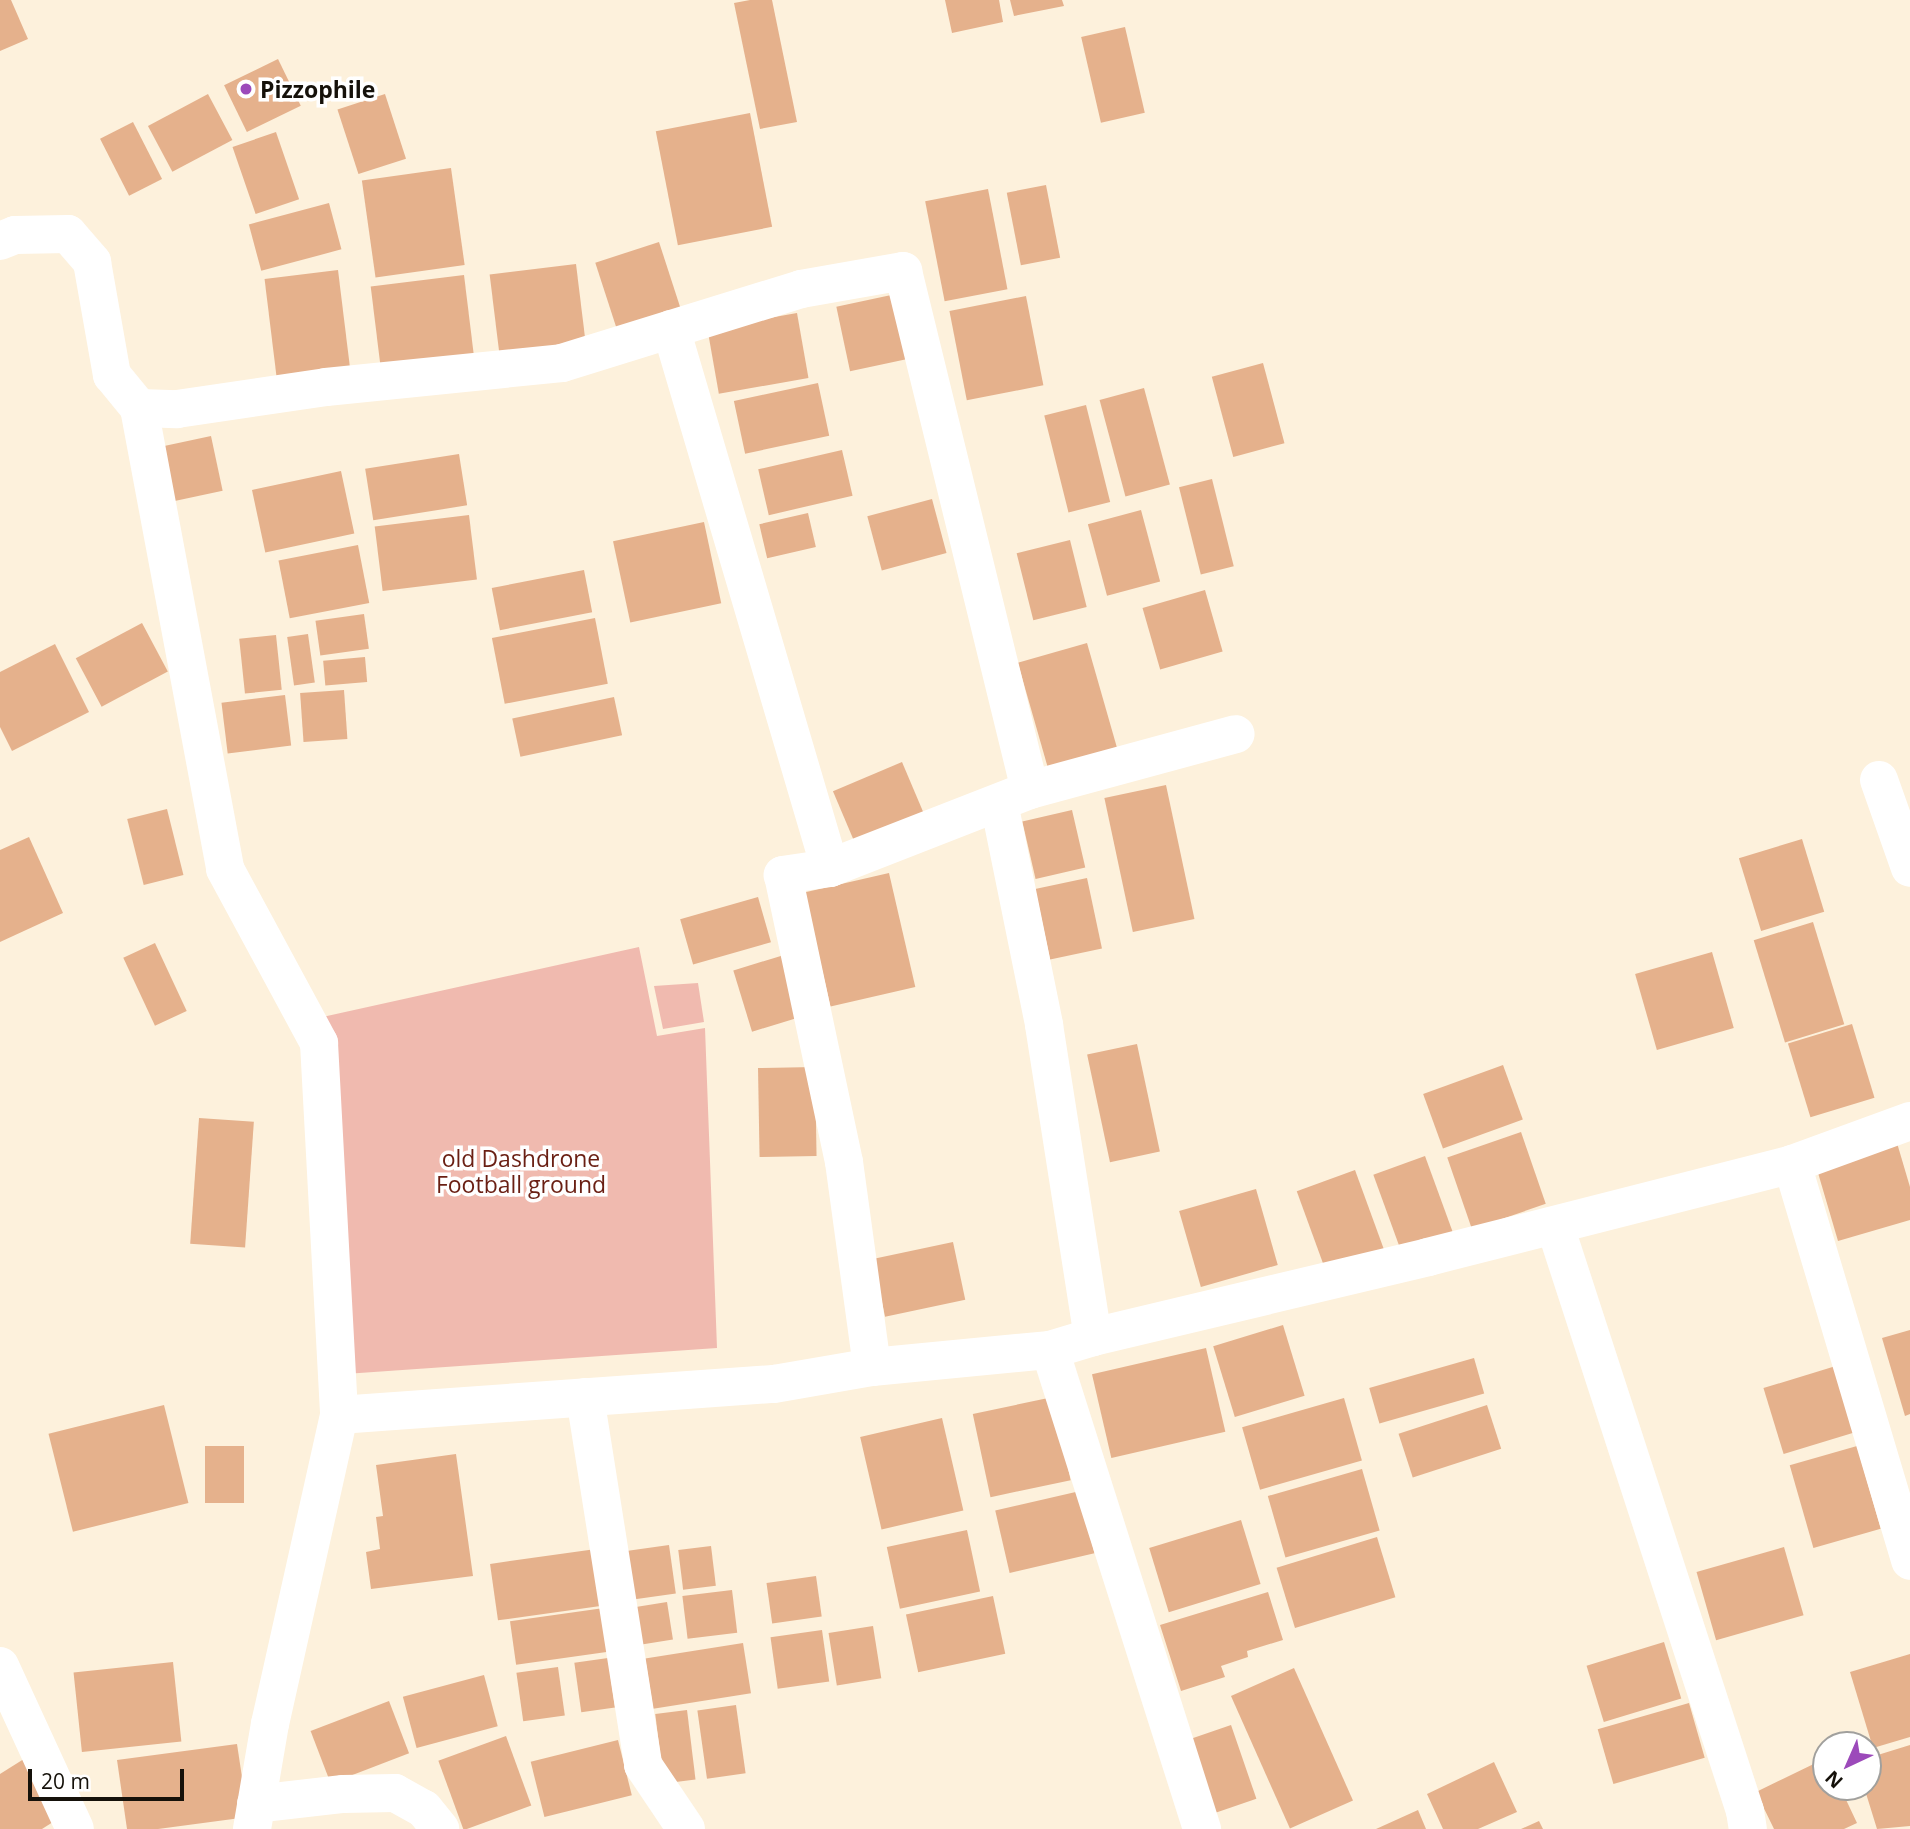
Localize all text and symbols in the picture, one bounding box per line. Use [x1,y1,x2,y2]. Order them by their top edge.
place label: Pizzophile [260,75,375,103]
marker: Pizzophile [238,81,254,97]
park label: old Dashdrone Football ground [436,1144,606,1198]
north arrow [1812,1731,1882,1801]
scale bar [32,1756,187,1800]
text: N [1819,1765,1848,1794]
text: 20 m [41,1767,90,1795]

